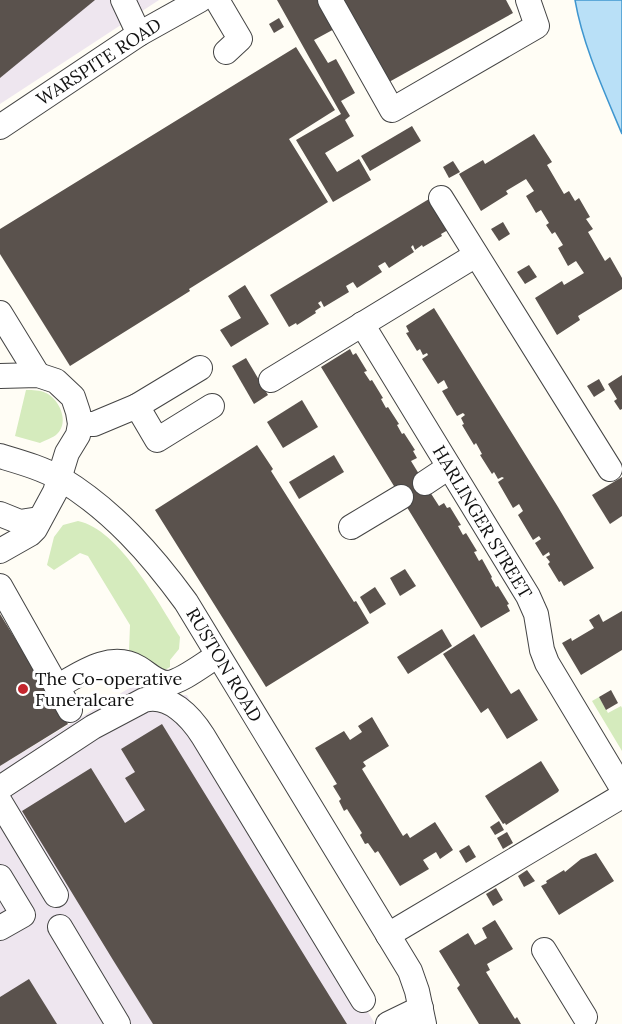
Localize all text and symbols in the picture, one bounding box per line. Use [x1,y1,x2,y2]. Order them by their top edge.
street label: WARSPITE ROAD [32,13,165,111]
street label: HARLINGER STREET [428,441,537,603]
street label: RUSTON ROAD [181,603,268,726]
place label: The Co-operative Funeralcare [35,667,183,711]
marker: The Co-operative Funeralcare [16,682,30,696]

